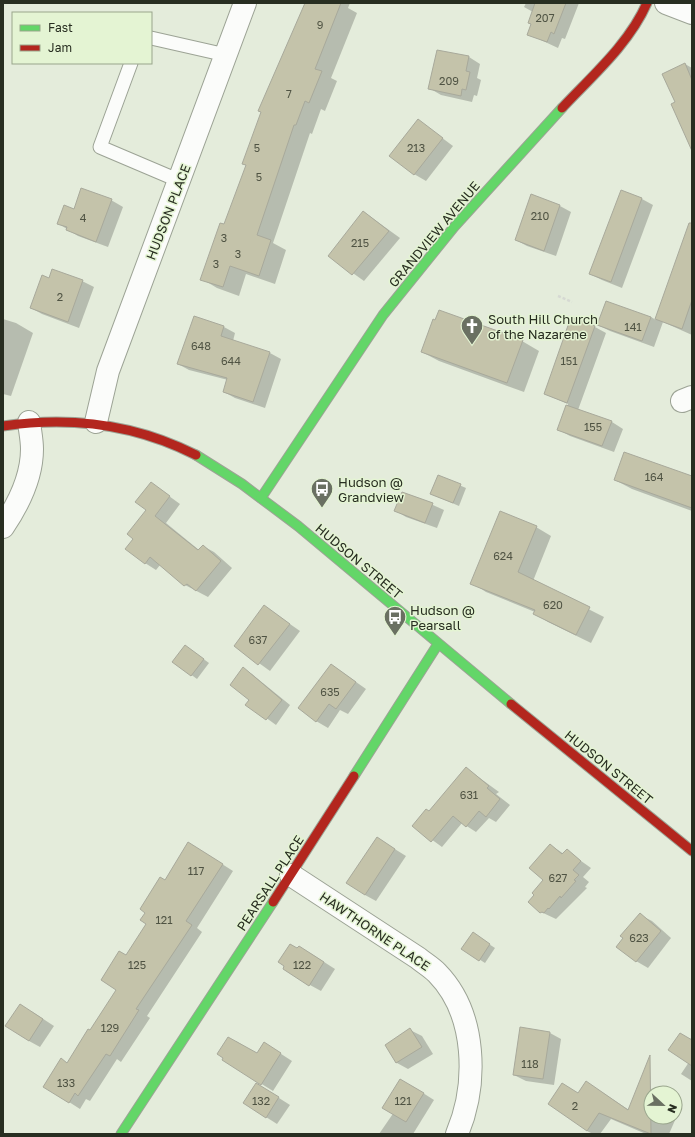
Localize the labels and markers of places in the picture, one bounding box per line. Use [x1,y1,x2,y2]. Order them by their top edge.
place label: South Hill Church of the Nazarene [488,311,598,342]
church icon: South Hill Church of the Nazarene [459,313,485,346]
place label: Hudson @ Grandview [338,474,405,505]
bus stop icon: Hudson @ Grandview [309,476,335,509]
place label: Hudson @ Pearsall [410,602,475,633]
bus stop icon: Hudson @ Pearsall [382,604,408,637]

